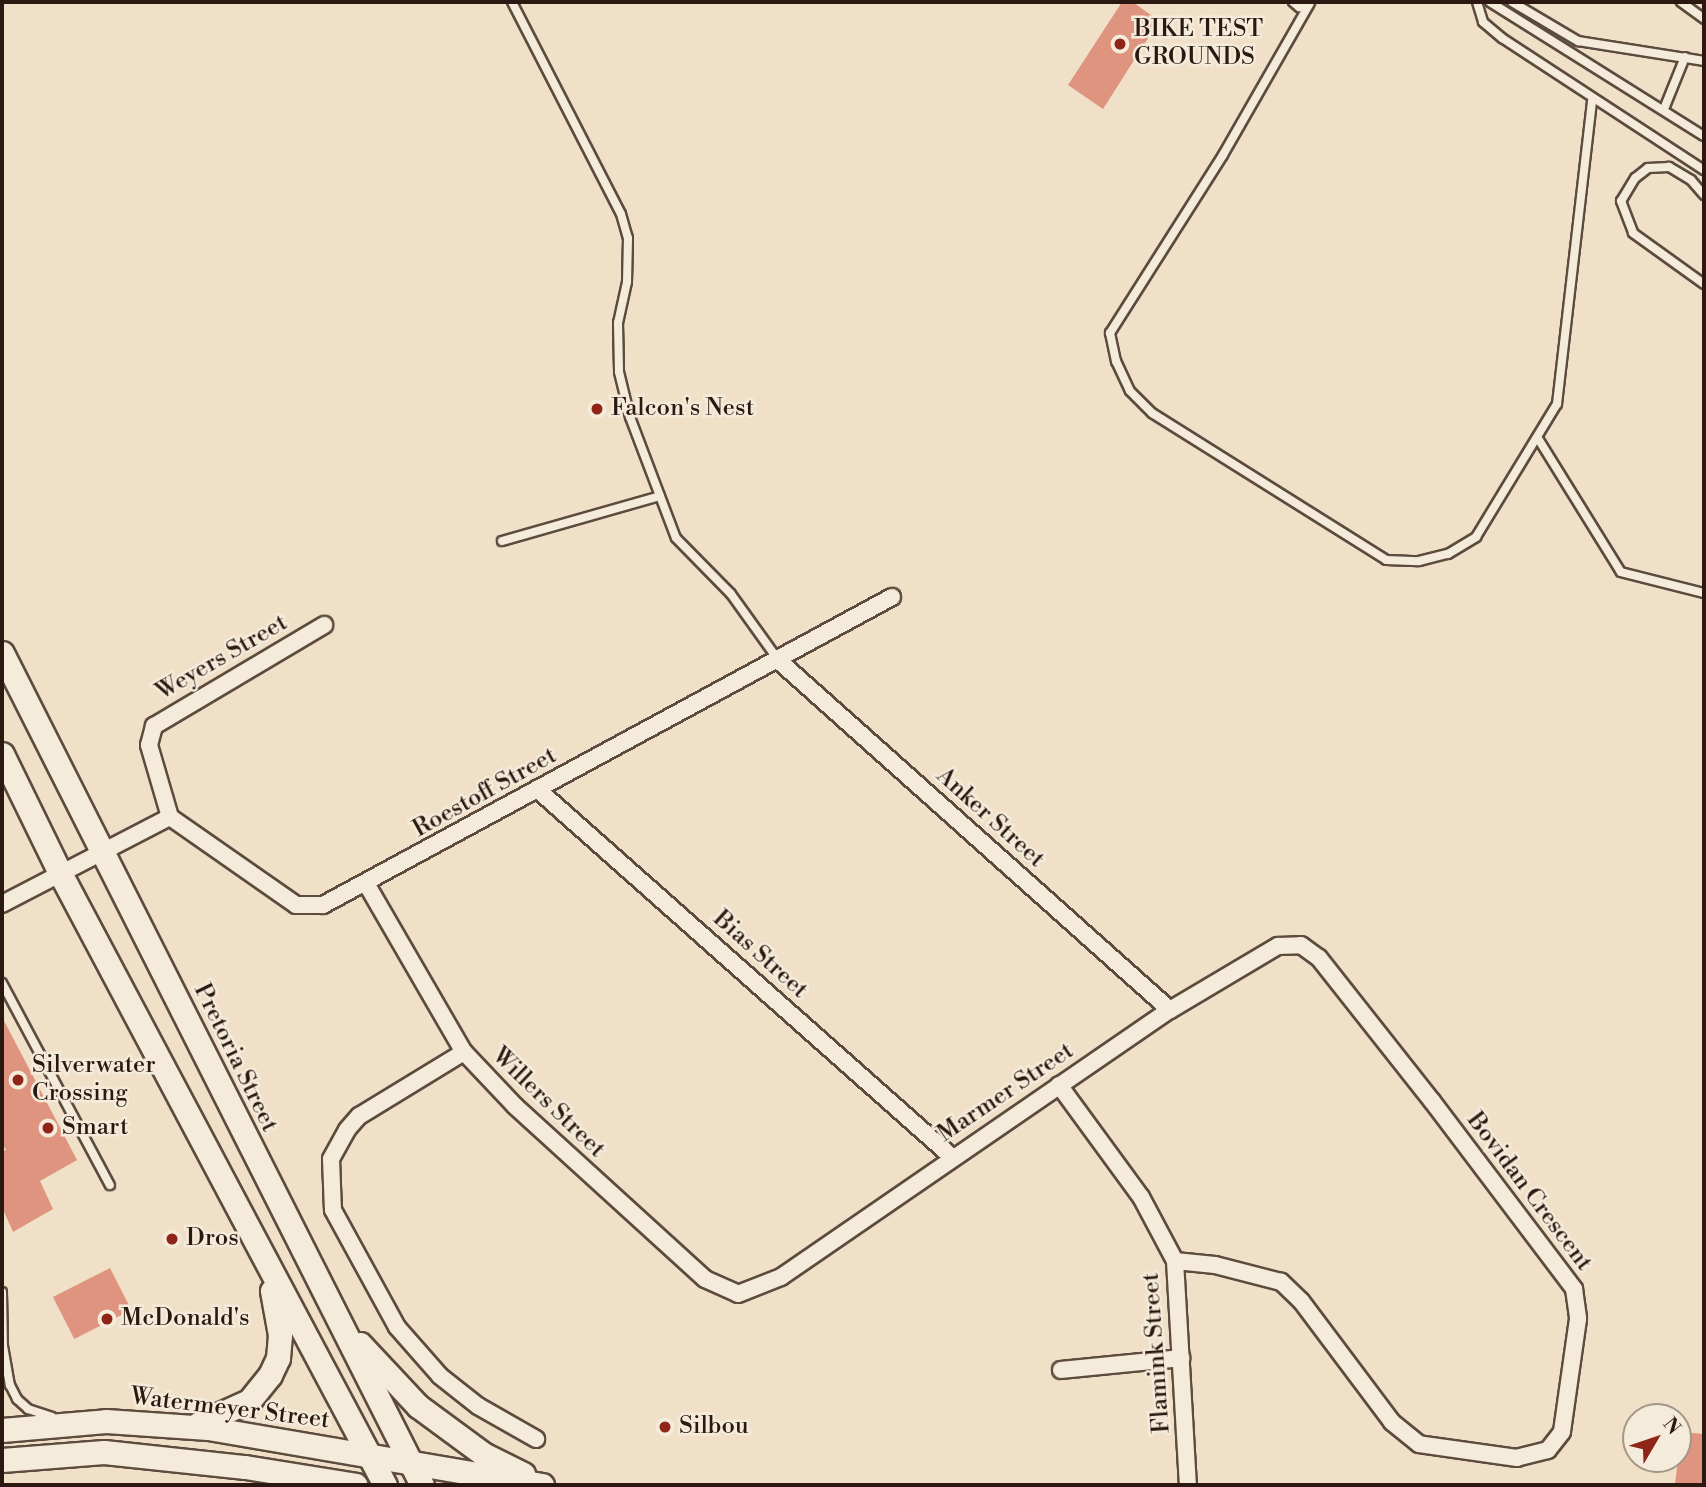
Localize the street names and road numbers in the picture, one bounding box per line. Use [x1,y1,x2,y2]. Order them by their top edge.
street label: Weyers Street [151,609,293,707]
street label: Roestoff Street [408,742,562,844]
street label: Anker Street [930,762,1050,874]
street label: Bias Street [707,905,813,1005]
street label: Pretoria Street [187,979,283,1137]
street label: Marmer Street [933,1037,1079,1149]
street label: Willers Street [485,1042,611,1164]
street label: Bovidan Crescent [1460,1107,1598,1277]
street label: Flamink Street [1137,1272,1177,1434]
street label: Watermeyer Street [129,1382,331,1436]

